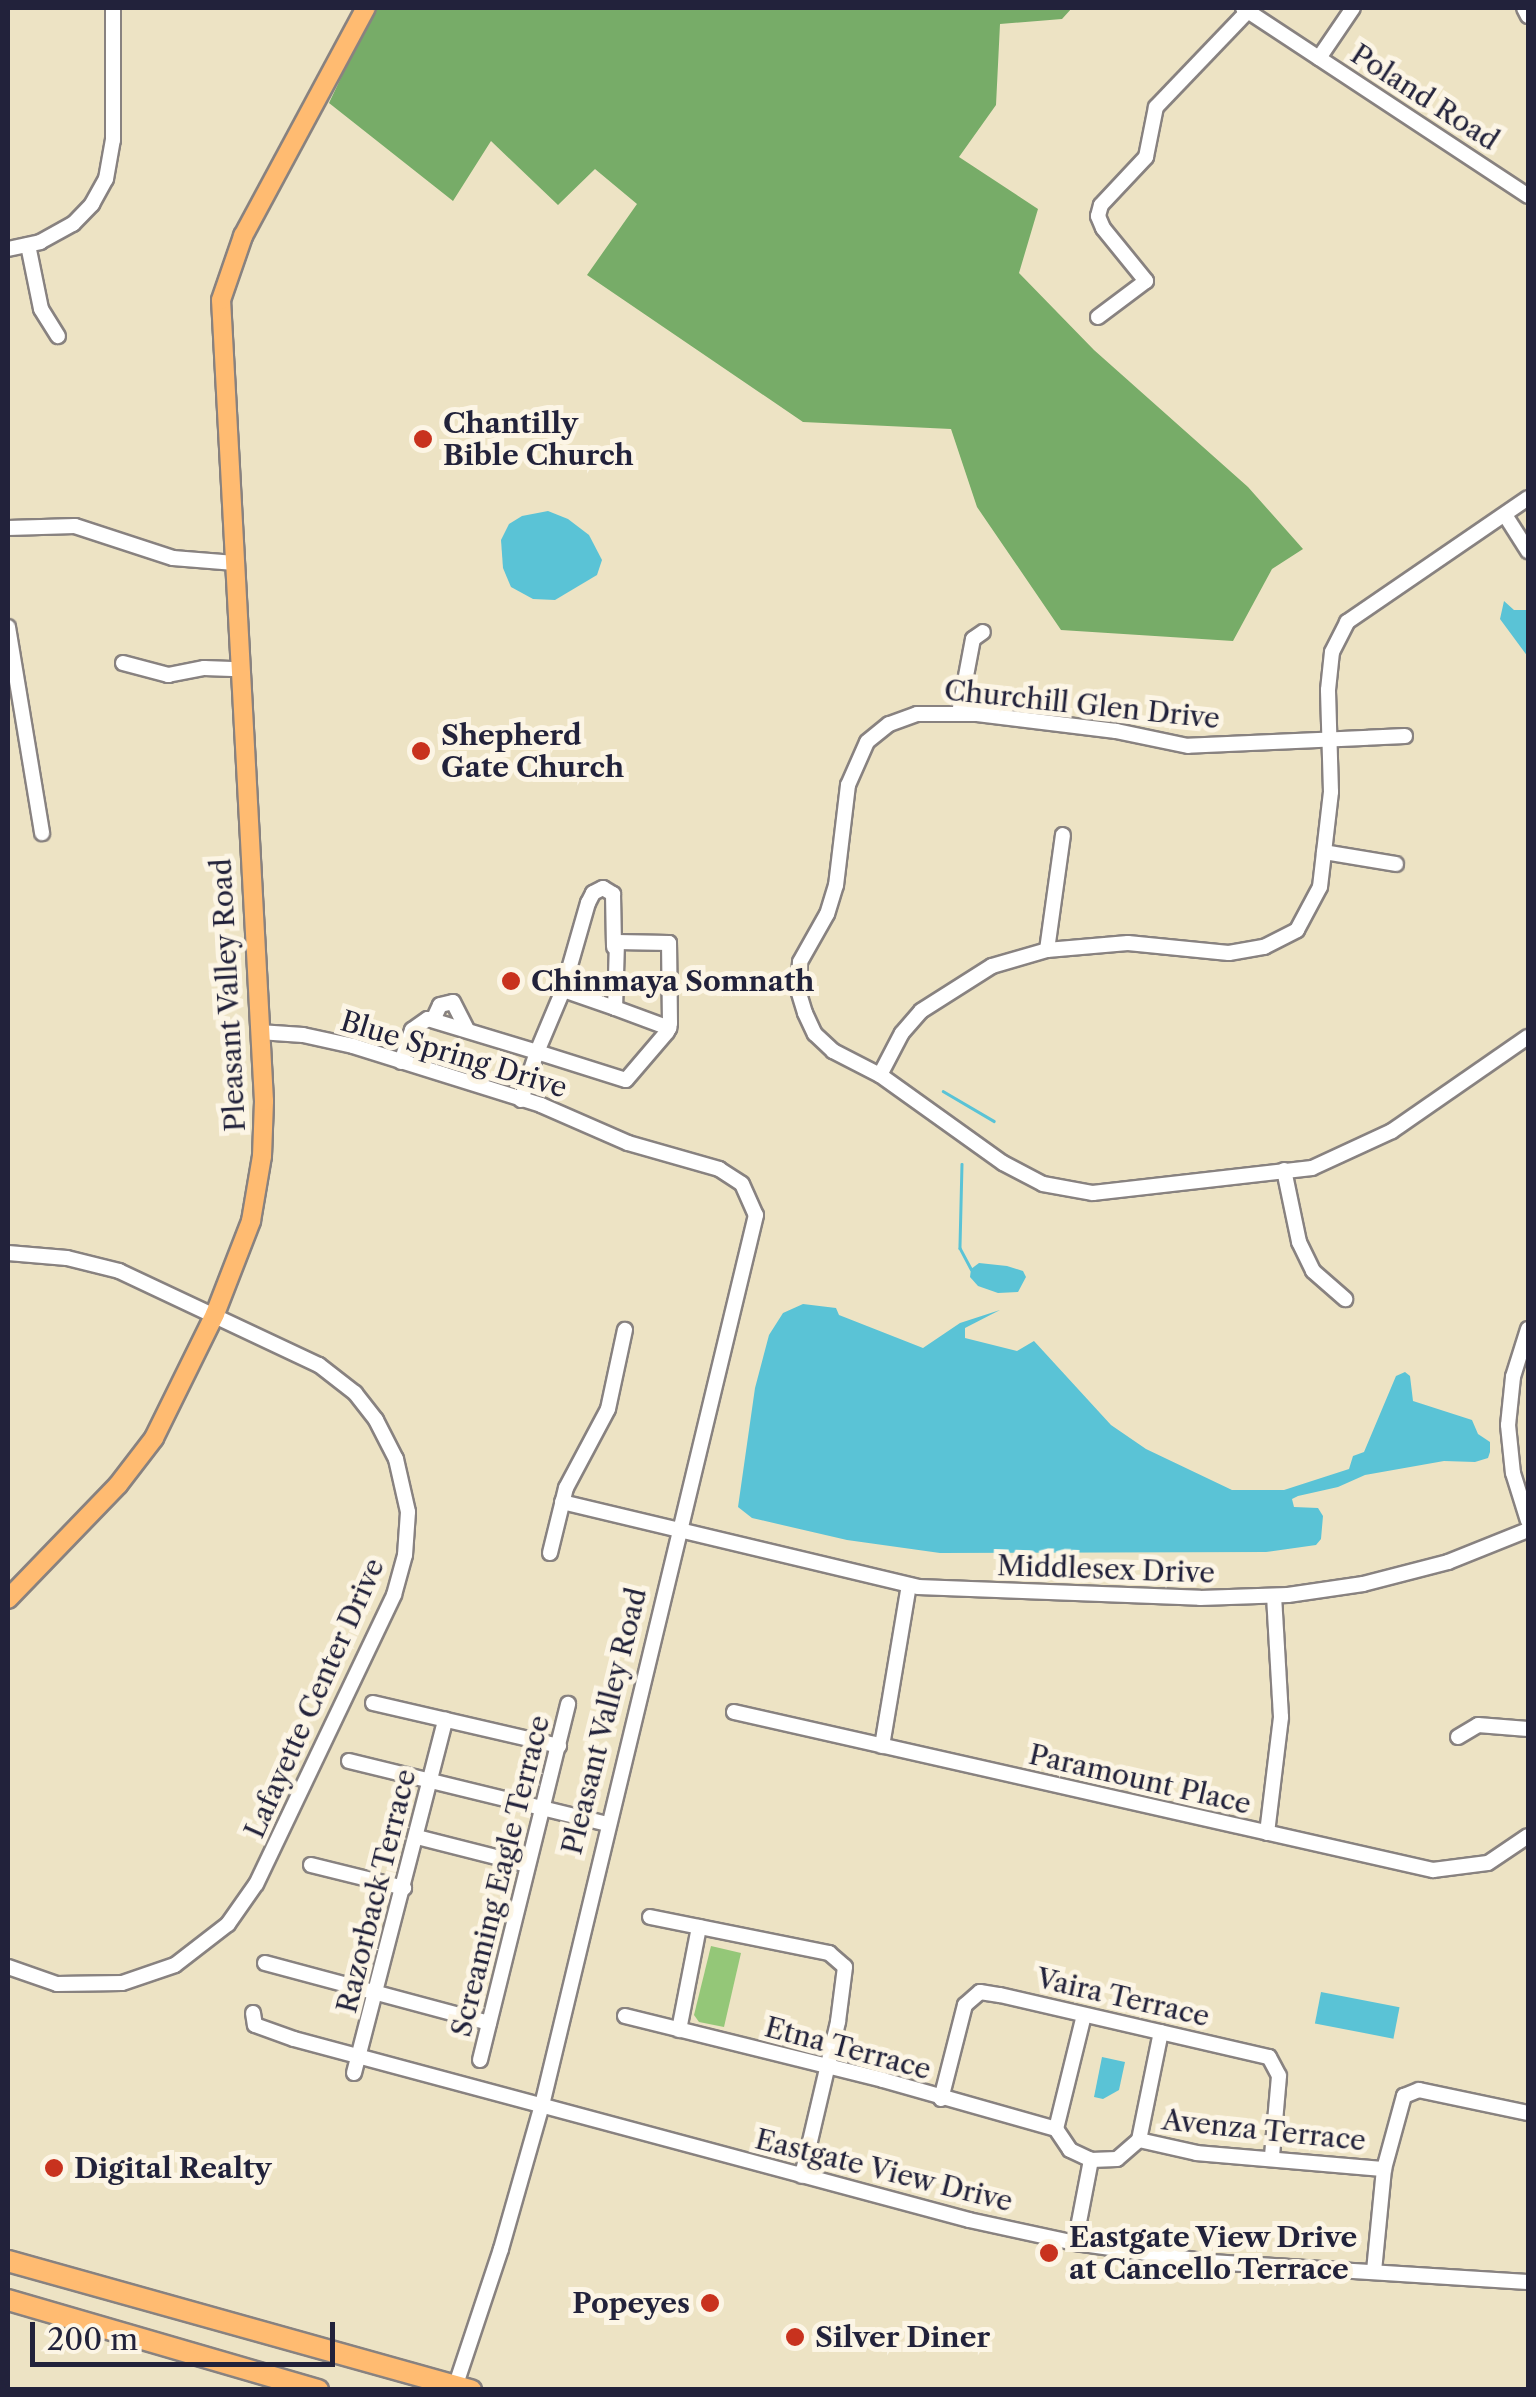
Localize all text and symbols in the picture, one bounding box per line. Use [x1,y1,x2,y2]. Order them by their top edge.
street label: Poland Road [1345,37,1505,157]
place label: Chantilly Bible Church [443,406,634,472]
marker: Chantilly Bible Church [412,428,434,450]
street label: Churchill Glen Drive [943,673,1221,735]
place label: Shepherd Gate Church [441,718,624,784]
marker: Shepherd Gate Church [410,740,432,762]
street label: Pleasant Valley Road [204,857,252,1133]
place label: Chinmaya Somnath [531,964,815,998]
marker: Chinmaya Somnath [500,970,522,992]
street label: Blue Spring Drive [337,1004,571,1104]
street label: Middlesex Drive [996,1548,1216,1590]
street label: Lafayette Center Drive [237,1553,391,1843]
street label: Pleasant Valley Road [554,1583,654,1859]
street label: Screaming Eagle Terrace [444,1712,556,2040]
street label: Paramount Place [1026,1737,1254,1821]
street label: Razorback Terrace [329,1765,423,2017]
street label: Vaira Terrace [1033,1961,1213,2033]
street label: Etna Terrace [761,2010,935,2086]
street label: Avenza Terrace [1160,2103,1368,2157]
street label: Eastgate View Drive [751,2122,1017,2218]
place label: Digital Realty [74,2151,271,2185]
marker: Digital Realty [43,2157,65,2179]
place label: Eastgate View Drive at Cancello Terrace [1069,2220,1359,2286]
marker: Eastgate View Drive at Cancello Terrace [1038,2242,1060,2264]
place label: Popeyes [572,2286,690,2320]
marker: Popeyes [699,2292,721,2314]
scale bar [35,2302,340,2364]
place label: Silver Diner [815,2320,990,2354]
text: 200 m [47,2321,138,2358]
marker: Silver Diner [784,2326,806,2348]

